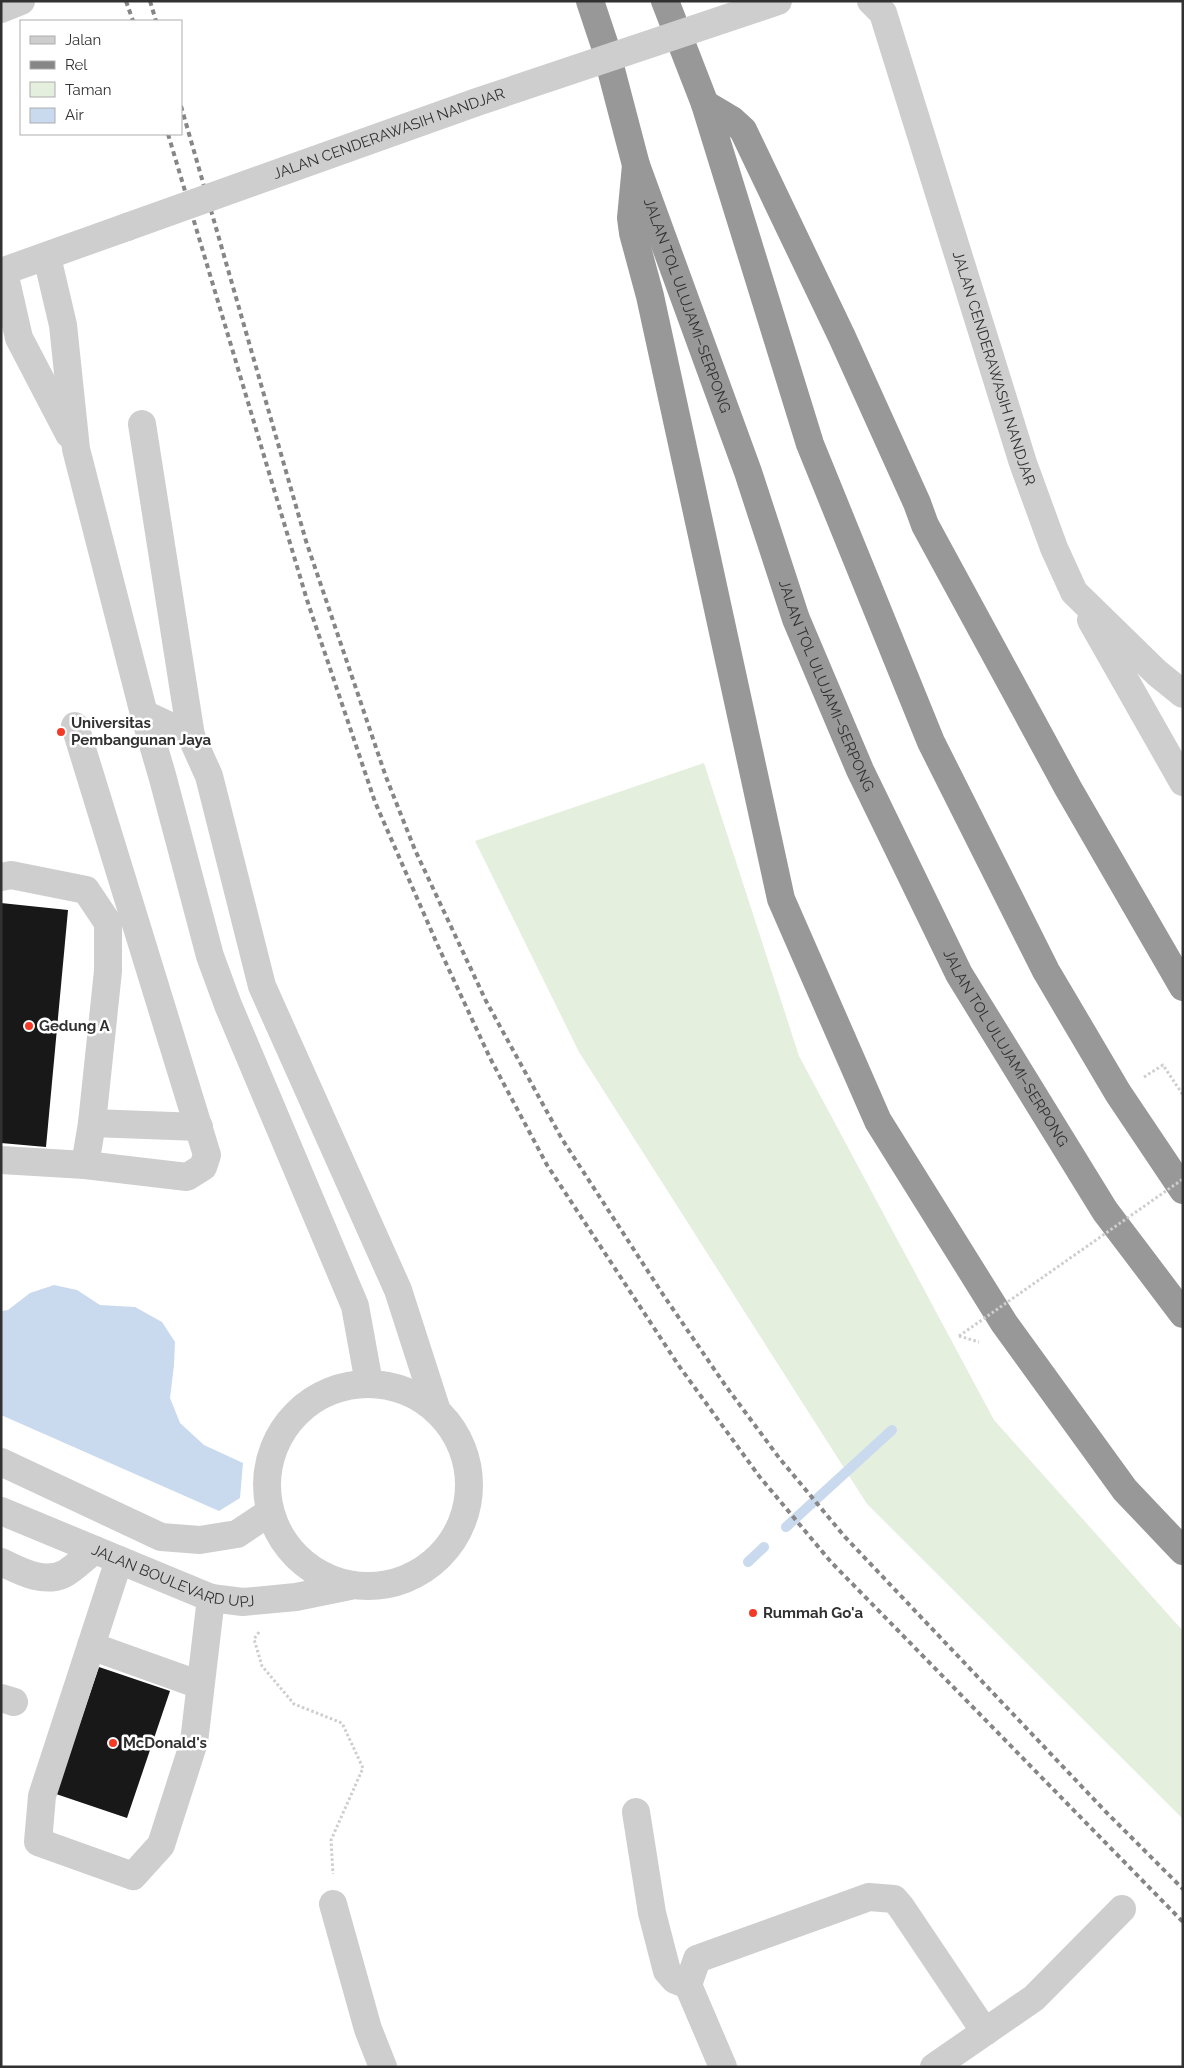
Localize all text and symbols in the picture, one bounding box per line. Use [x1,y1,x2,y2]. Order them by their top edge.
legend [20,20,182,135]
text: Jalan [65,31,101,49]
text: Rel [65,56,88,74]
text: Taman [65,81,111,99]
street label: JALAN CENDERAWASIH NANDJAR [271,84,507,183]
text: Air [65,106,84,124]
street label: JALAN TOL ULUJAMI–SERPONG [640,196,735,415]
street label: JALAN CENDERAWASIH NANDJAR [949,249,1039,488]
street label: JALAN TOL ULUJAMI–SERPONG [775,578,878,794]
place label: Universitas Pembangunan Jaya [71,714,212,749]
marker: Universitas Pembangunan Jaya [55,726,67,738]
street label: JALAN TOL ULUJAMI–SERPONG [939,946,1072,1150]
place label: Gedung A [39,1017,111,1035]
marker: Gedung A [23,1020,35,1032]
street label: JALAN BOULEVARD UPJ [89,1541,255,1611]
place label: Rummah Go'a [763,1604,863,1622]
marker: Rummah Go'a [747,1607,759,1619]
place label: McDonald's [123,1734,207,1752]
marker: McDonald's [107,1737,119,1749]

